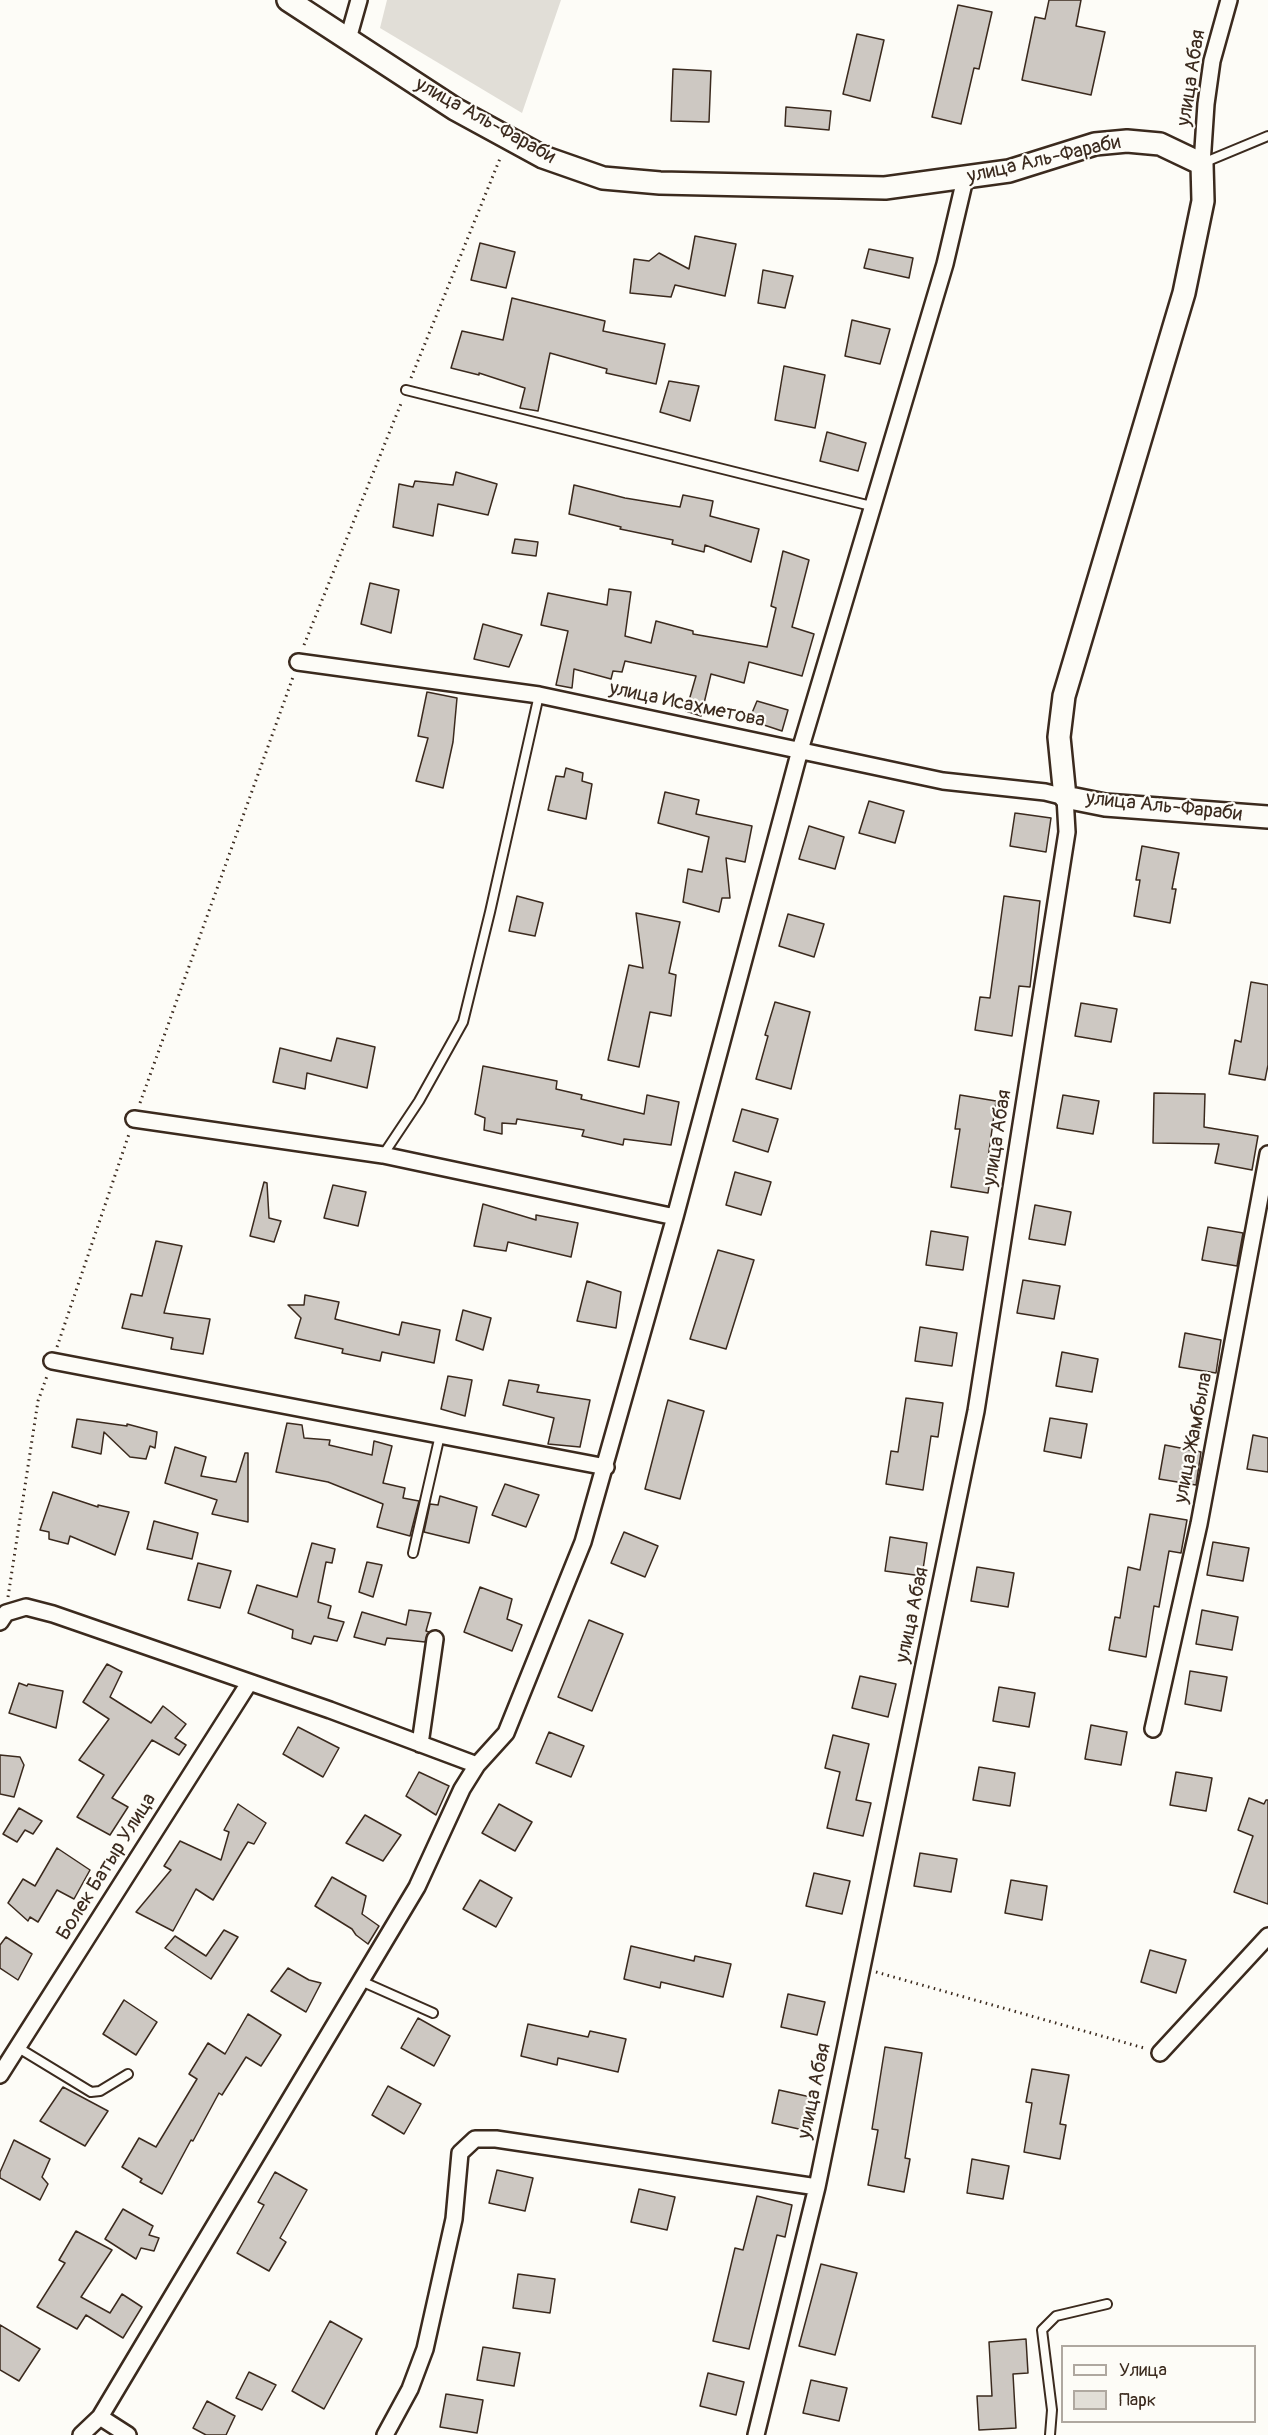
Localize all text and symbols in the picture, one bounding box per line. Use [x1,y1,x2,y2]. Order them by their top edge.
street label: улица Абая [1173,28,1211,128]
street label: улица Аль-Фараби [411,73,559,169]
street label: улица Аль-Фараби [965,131,1123,189]
street label: улица Исахметова [607,677,767,733]
street label: улица Аль-Фараби [1085,787,1243,827]
street label: улица Абая [979,1088,1017,1188]
street label: улица Жамбыла [1170,1371,1218,1505]
street label: улица Абая [891,1565,935,1665]
street label: Болек Батыр Улица [52,1789,162,1945]
street label: улица Абая [793,2041,837,2141]
legend [1061,2345,1256,2423]
text: Улица [1119,2359,1167,2382]
text: Парк [1119,2389,1156,2412]

